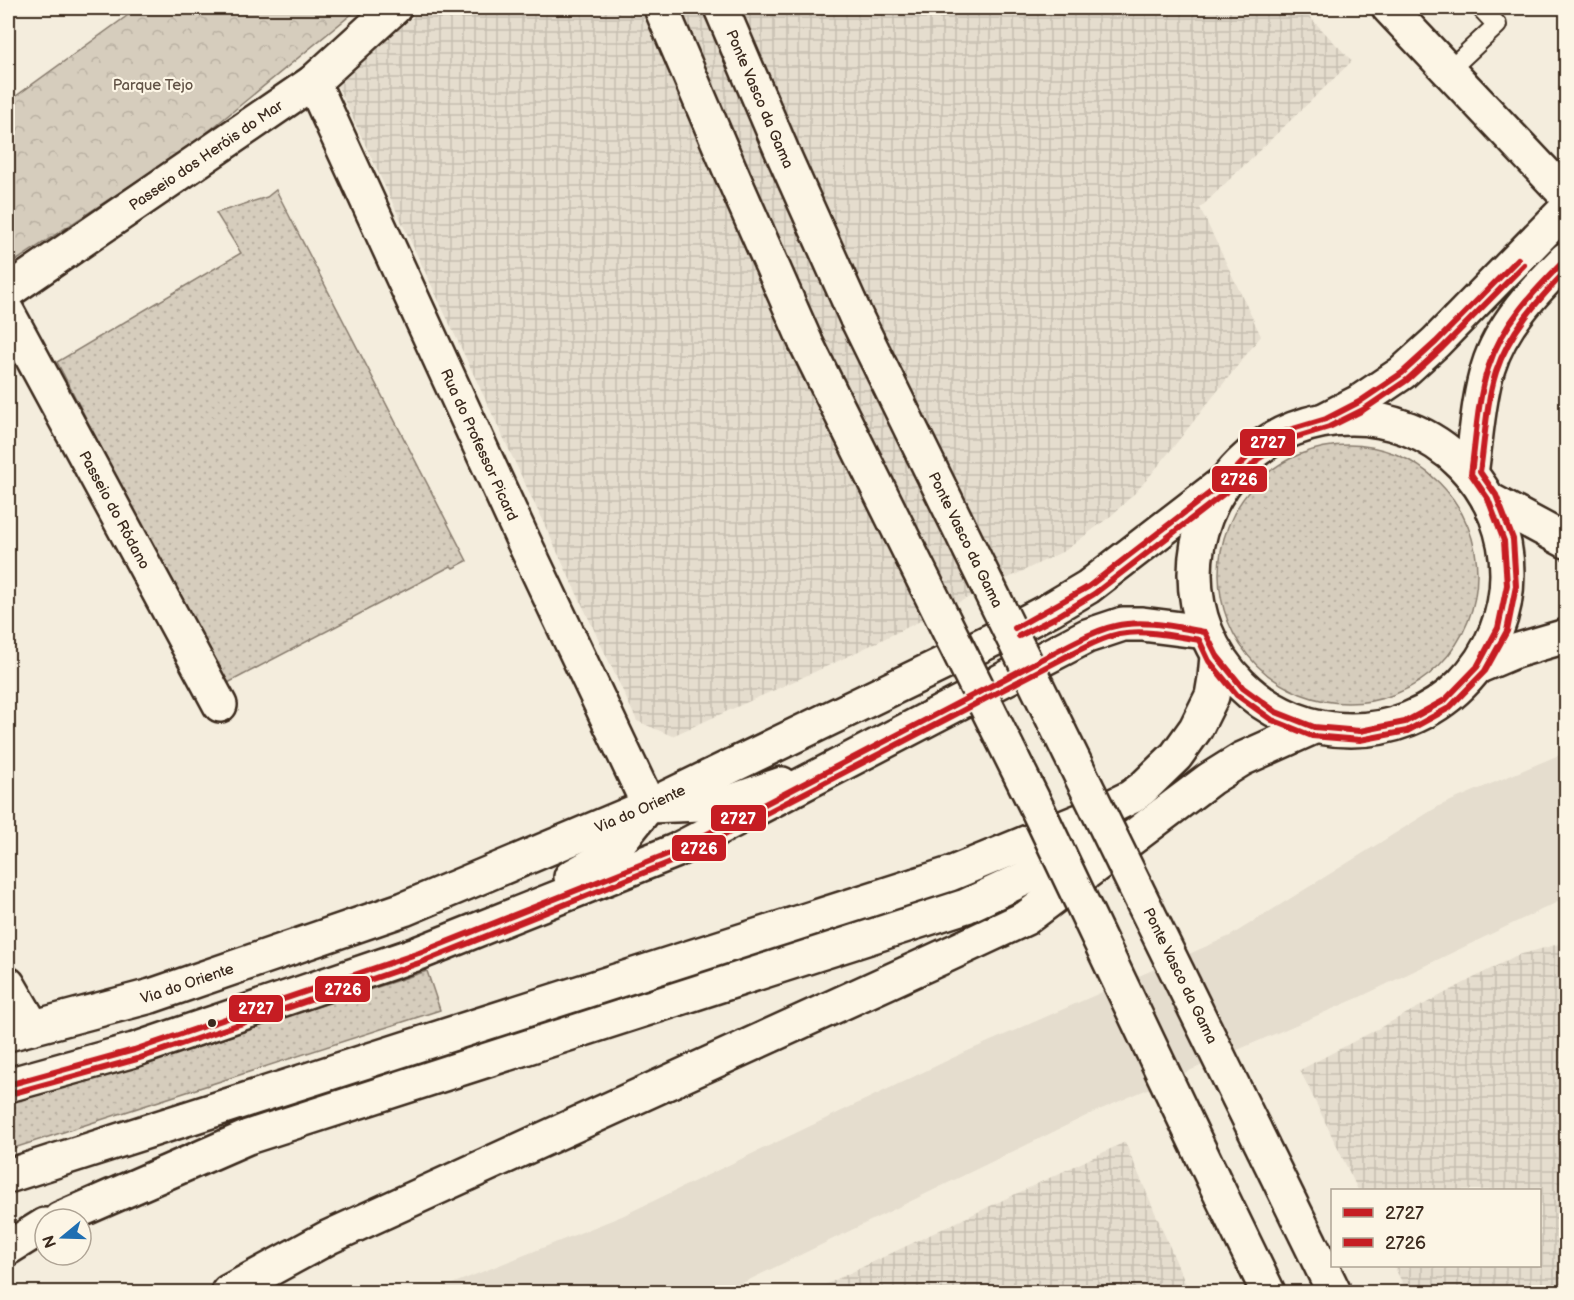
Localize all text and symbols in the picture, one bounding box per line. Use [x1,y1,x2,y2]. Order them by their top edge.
street label: Ponte Vasco da Gama [721,27,797,172]
park label: Parque Tejo [113,76,193,95]
street label: Passeio dos Heróis do Mar [126,96,287,215]
street label: Rua do Professor Picard [436,366,522,524]
line badge: 2727 [1239,428,1296,457]
text: 2727 [1250,434,1286,453]
street label: Passeio do Ródano [74,448,154,573]
line badge: 2726 [1211,465,1268,493]
street label: Ponte Vasco da Gama [924,469,1007,611]
text: 2726 [1220,471,1258,490]
street label: Via do Oriente [592,781,689,838]
line badge: 2727 [710,804,767,832]
text: 2727 [720,810,756,829]
line badge: 2726 [671,834,727,862]
text: 2726 [680,840,718,859]
street label: Ponte Vasco da Gama [1139,905,1221,1047]
street label: Via do Oriente [138,959,236,1008]
line badge: 2726 [314,975,371,1003]
text: 2726 [324,981,362,1000]
line badge: 2727 [228,994,284,1023]
text: 2727 [238,1000,274,1019]
unlabelled marker [206,1017,218,1029]
legend [1331,1189,1541,1267]
text: 2727 [1385,1203,1424,1224]
north arrow [33,1207,93,1267]
text: N [39,1233,61,1250]
text: 2726 [1385,1233,1426,1254]

